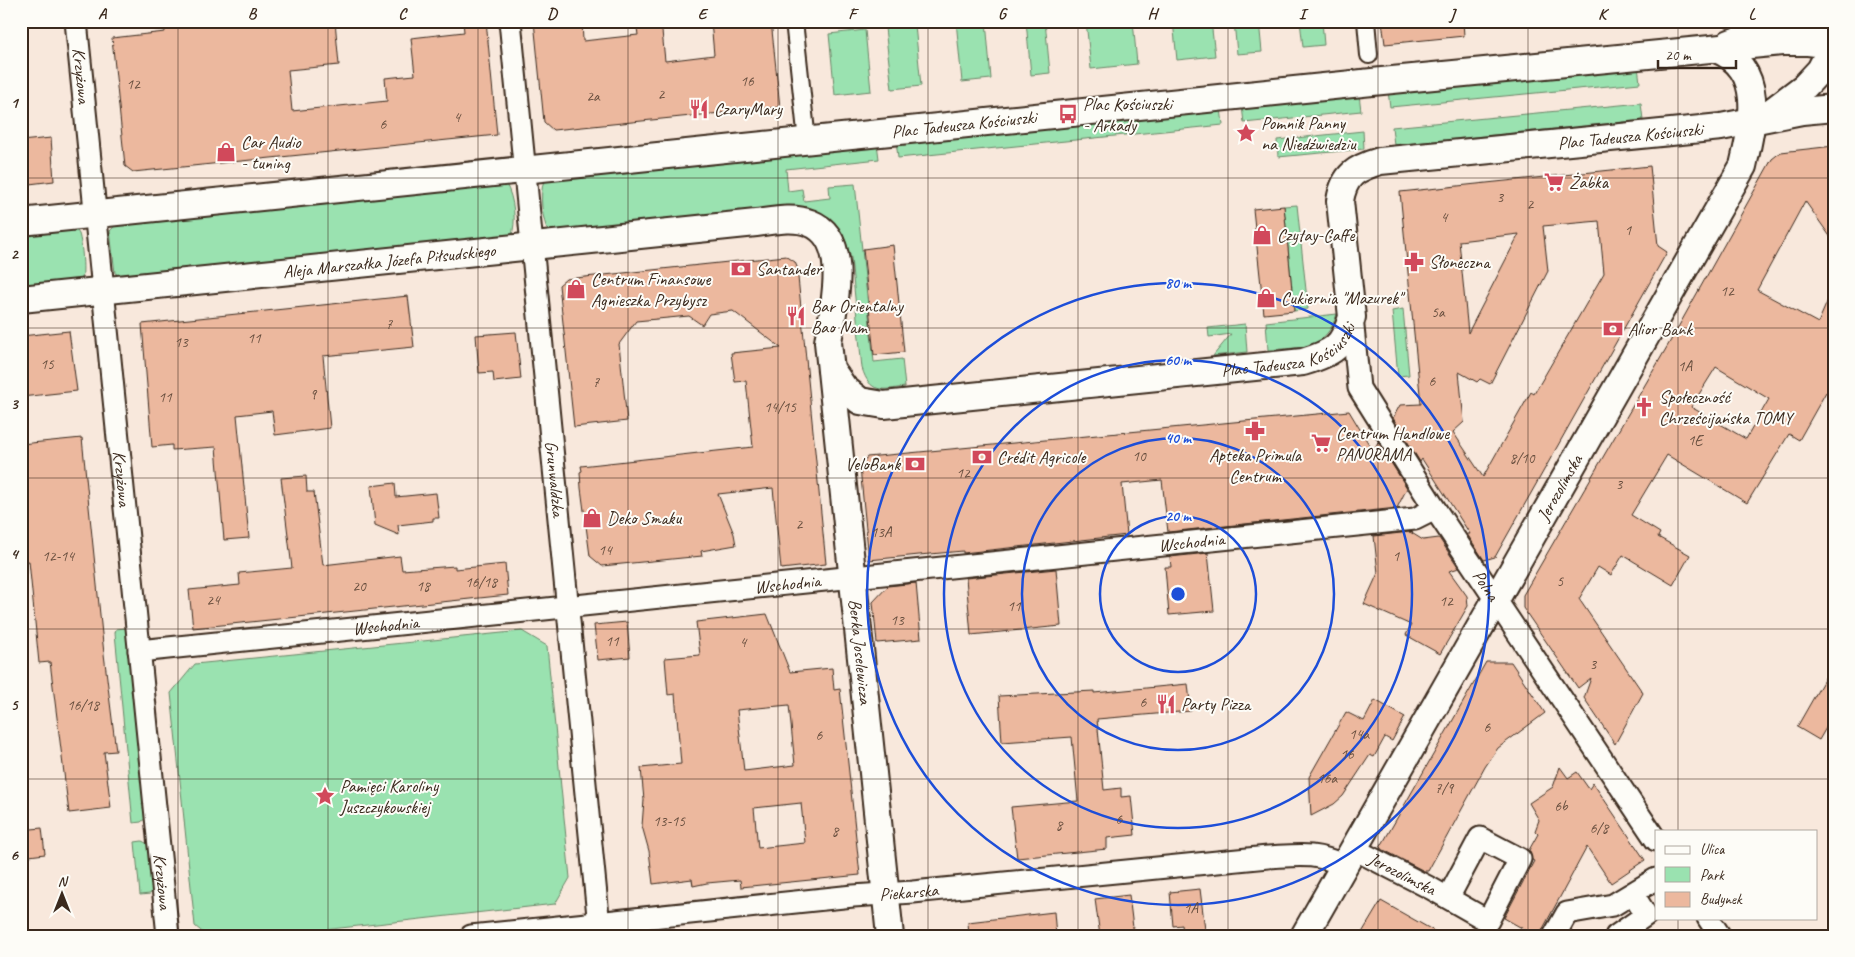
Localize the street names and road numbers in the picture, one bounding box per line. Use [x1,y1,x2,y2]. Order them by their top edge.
street label: Krzyżowa [68,47,95,106]
street label: Plac Tadeusza Kościuszki [890,106,1040,143]
street label: Plac Tadeusza Kościuszki [1557,118,1706,154]
street label: Aleja Marszałka Józefa Piłsudskiego [282,239,498,283]
street label: Plac Tadeusza Kościuszki [1220,318,1361,381]
street label: Grunwaldzka [540,440,570,519]
street label: Jerozolimska [1532,449,1588,526]
street label: Krzyżowa [108,450,136,509]
street label: Wschodnia [1157,528,1227,556]
street label: Polna [1468,566,1505,606]
street label: Wschodnia [754,569,823,598]
street label: Berka Joselewicza [844,598,877,707]
street label: Wschodnia [352,611,421,640]
street label: Jerozolimska [1364,847,1441,901]
street label: Krzyżowa [149,853,176,912]
street label: Piekarska [879,878,940,905]

